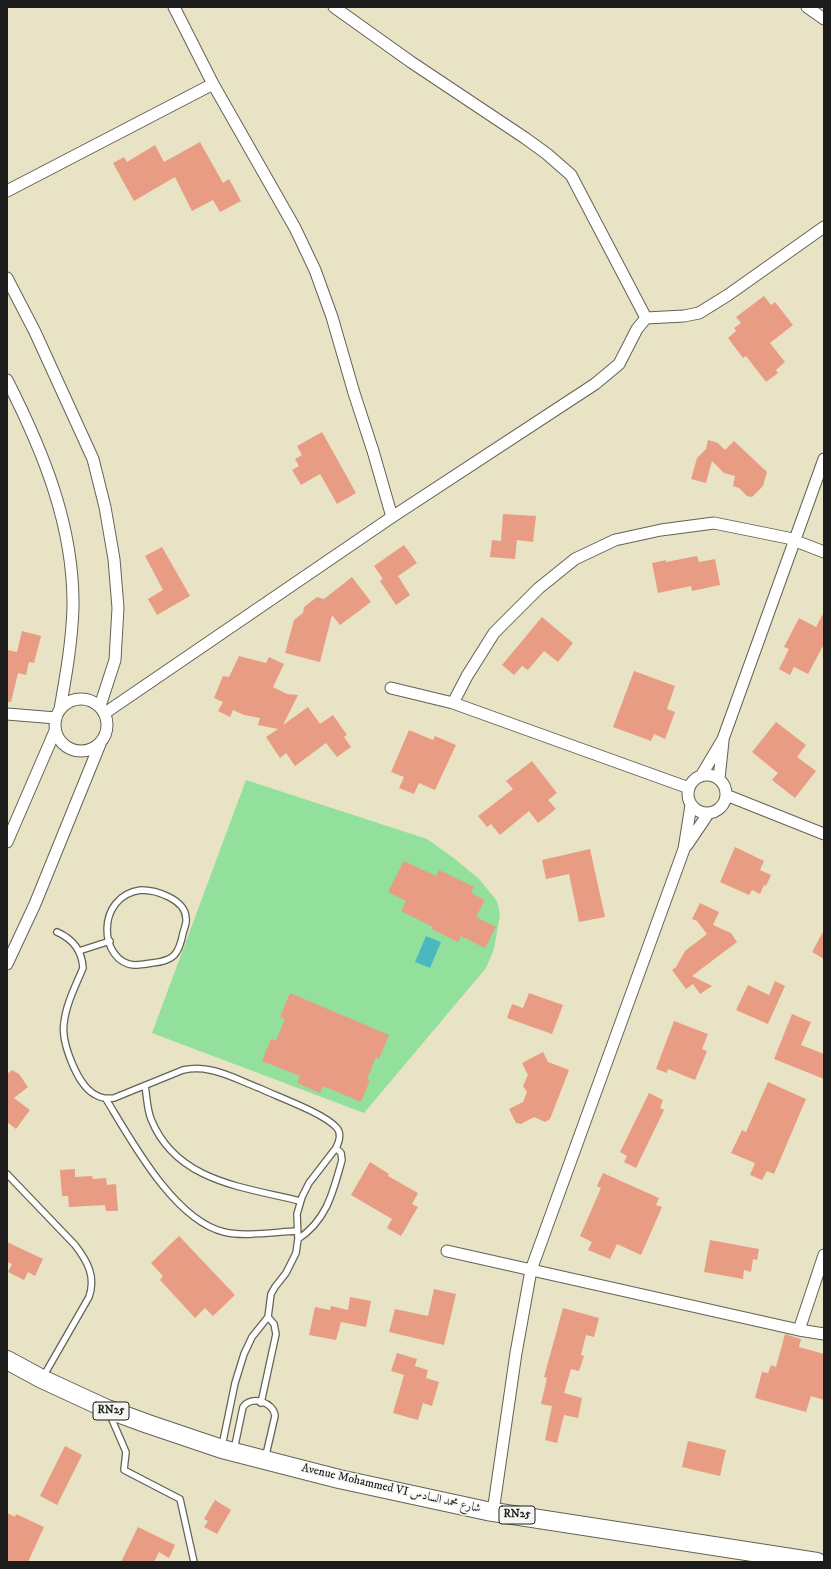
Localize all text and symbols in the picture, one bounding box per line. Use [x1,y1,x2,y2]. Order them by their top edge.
road number: RN25 [93,1402,129,1420]
street label: Avenue Mohammed VI شارع محمد السادس [300,1461,482,1517]
road number: RN25 [499,1506,535,1524]

